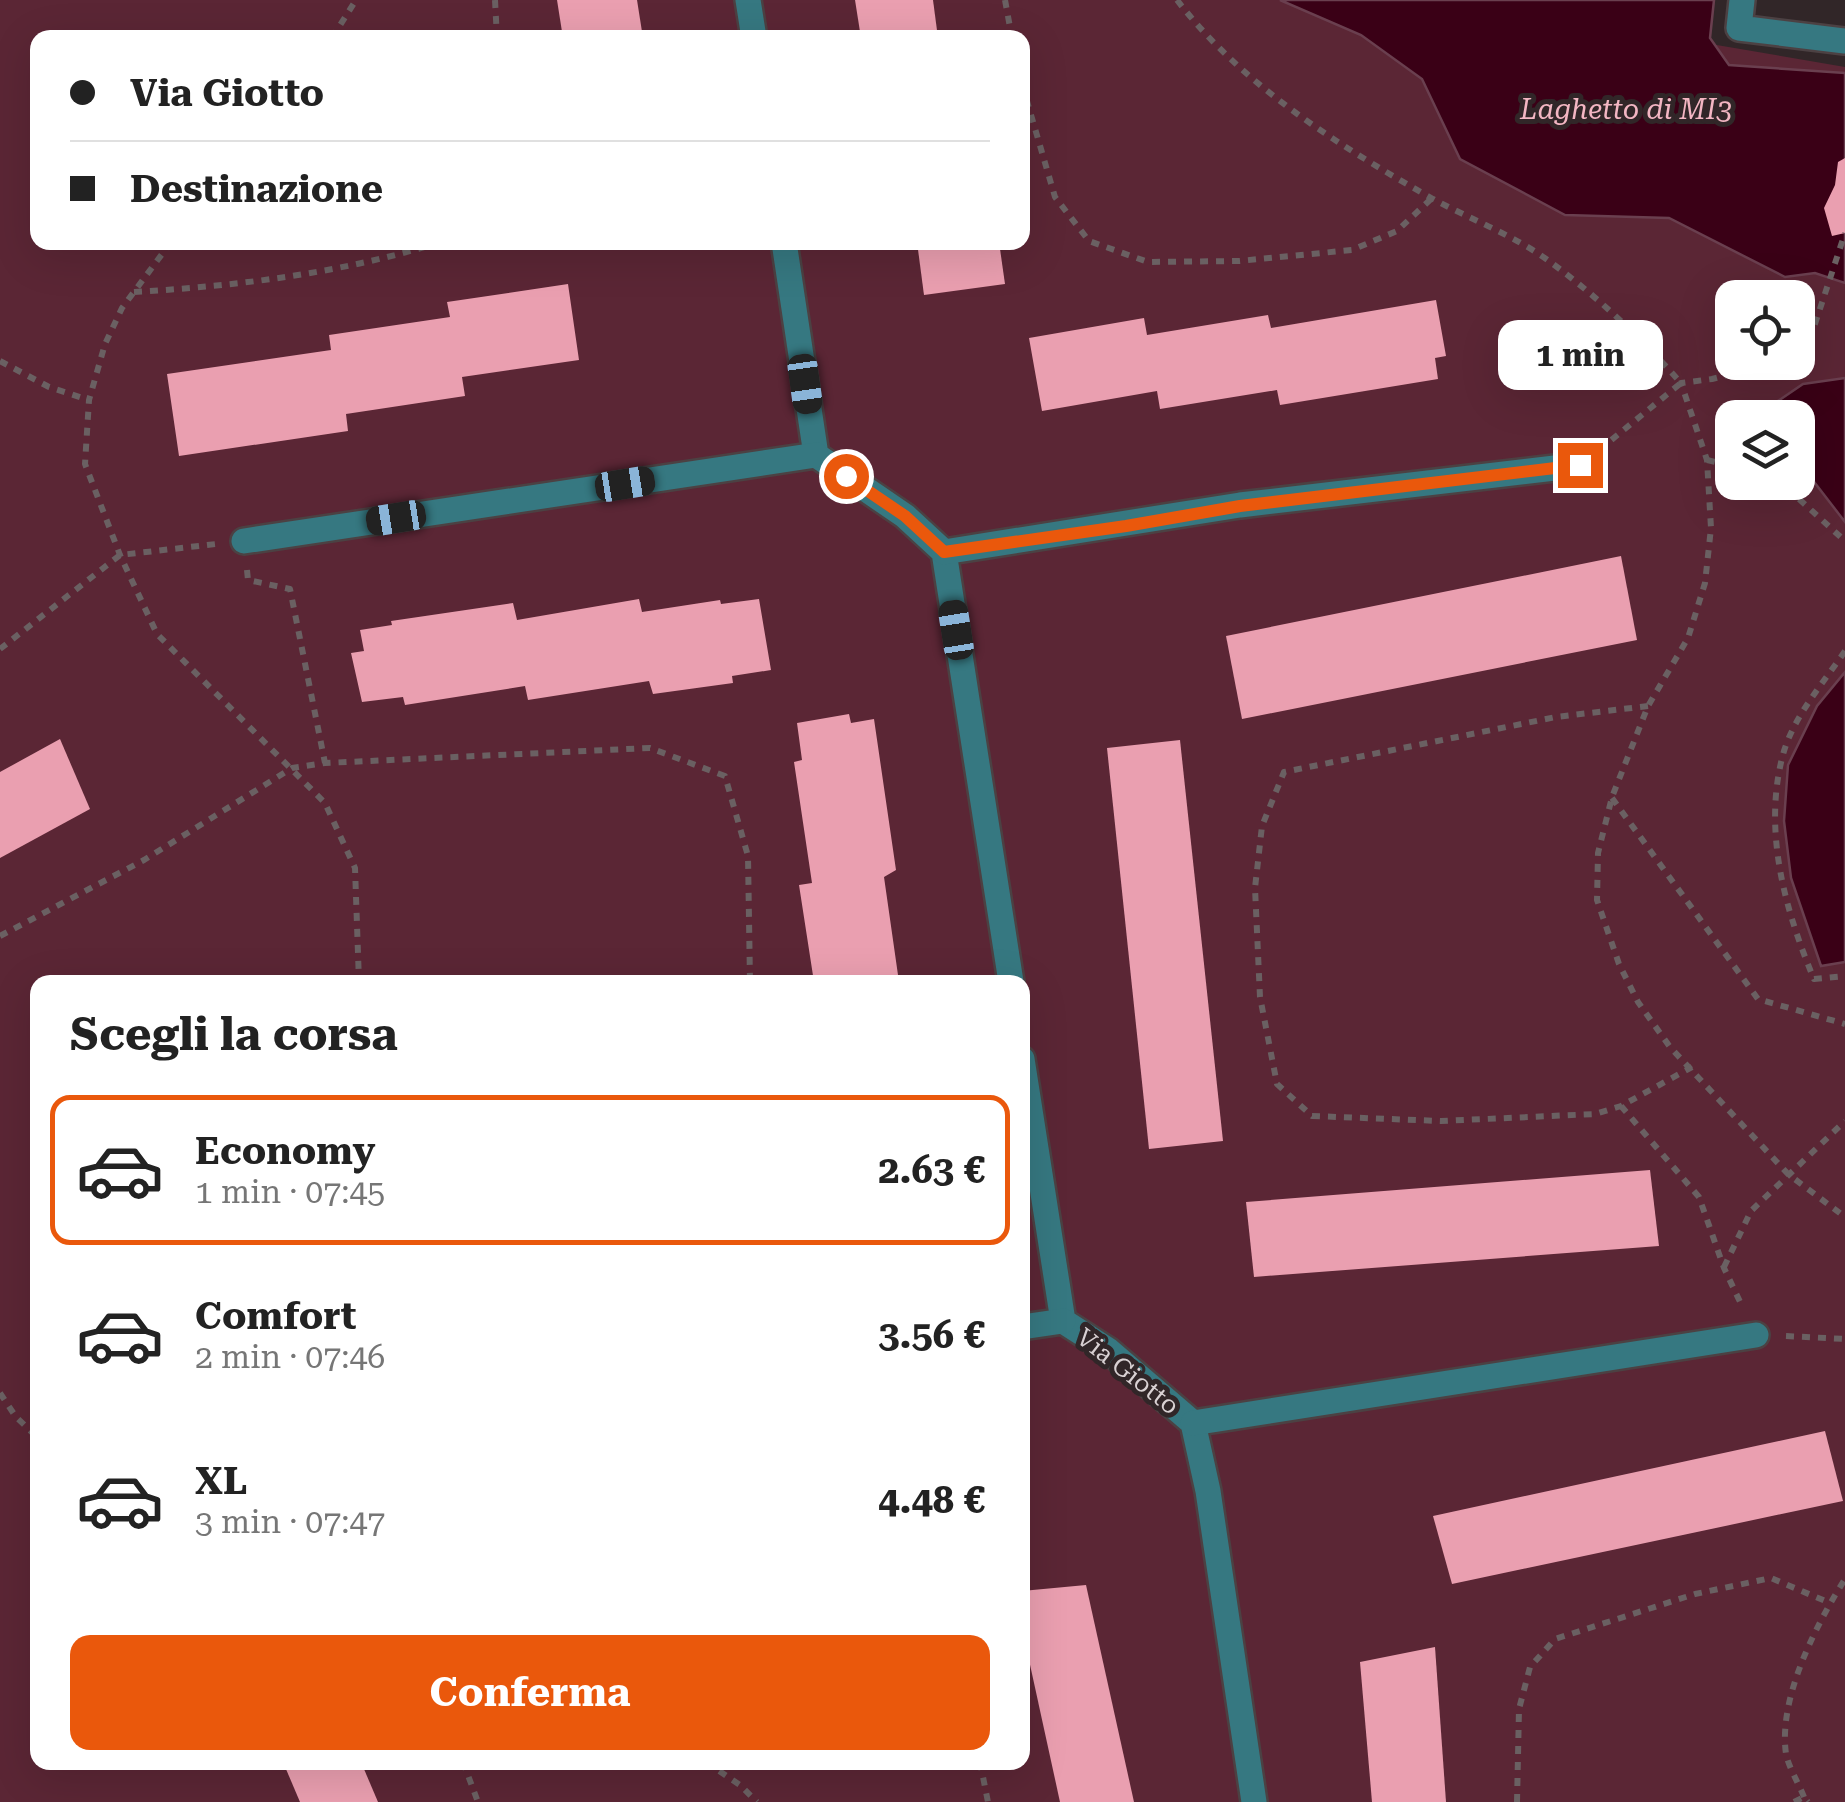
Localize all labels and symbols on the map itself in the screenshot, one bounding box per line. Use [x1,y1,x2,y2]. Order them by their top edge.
water label: Laghetto di MI3 [1519,93,1732,126]
callout: 1 min [1498,320,1662,390]
car [786,352,824,416]
route end [1558,443,1603,488]
route start [824,454,869,499]
car [593,464,657,504]
car [364,498,428,538]
car [936,598,976,662]
street label: Via Giotto [1071,1322,1185,1420]

